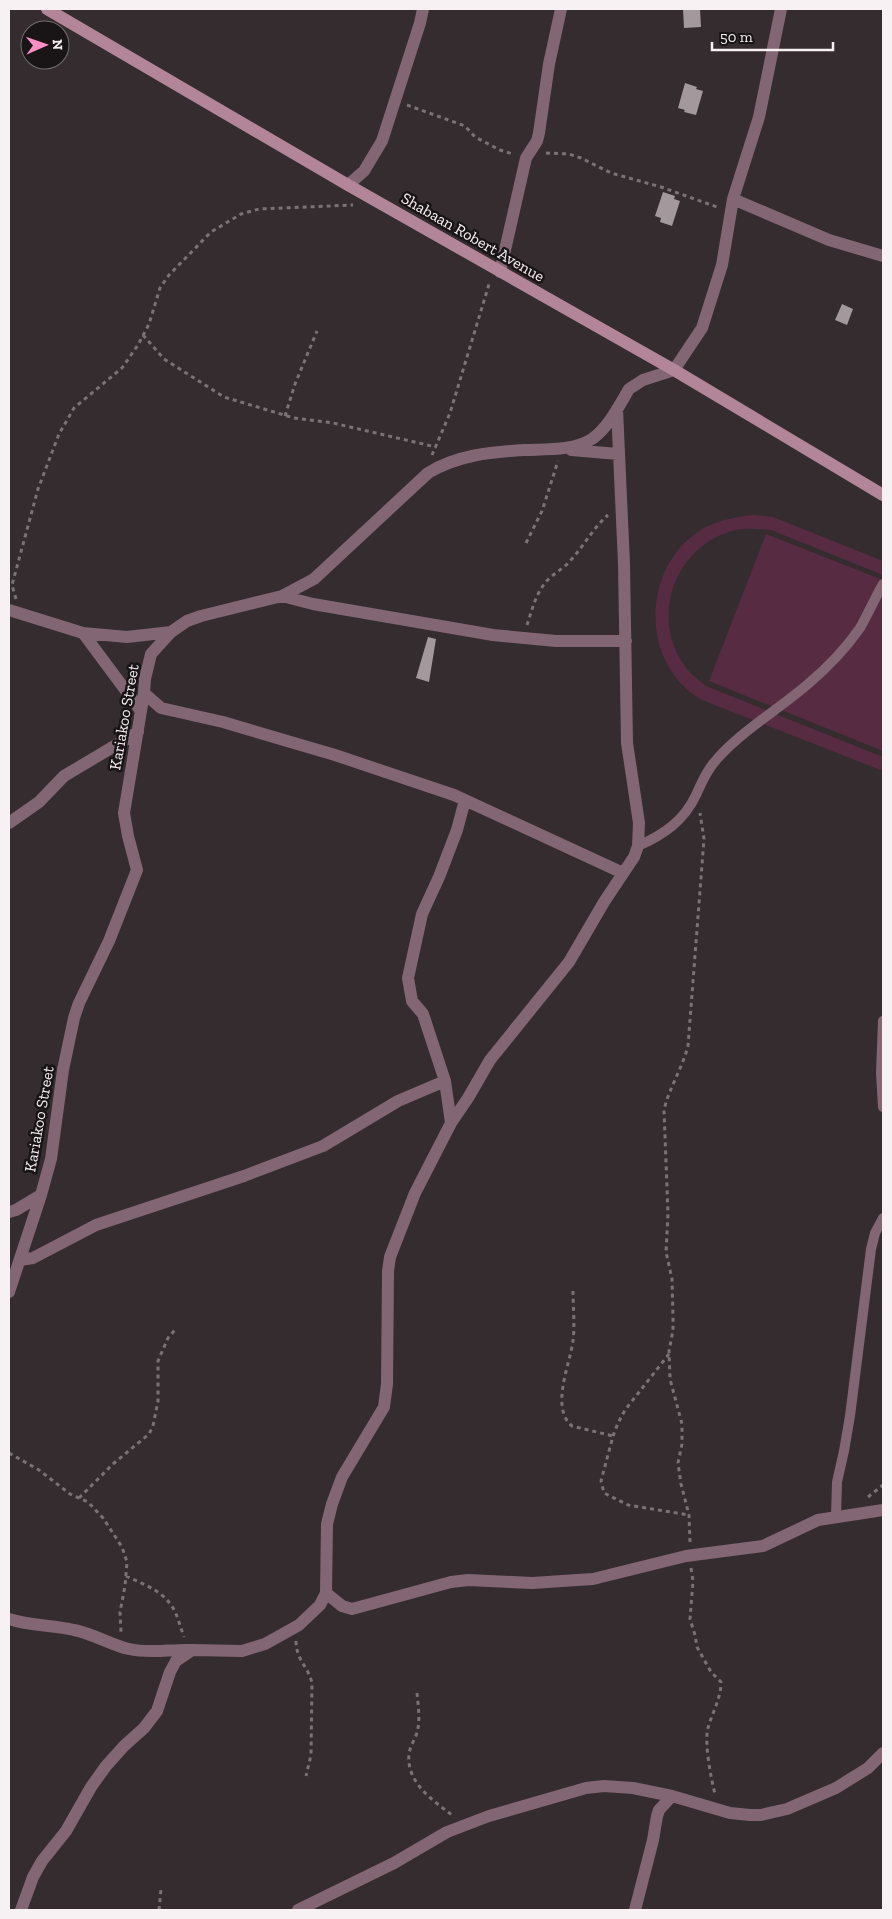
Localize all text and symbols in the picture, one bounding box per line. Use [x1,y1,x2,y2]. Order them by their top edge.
north arrow [20,20,70,70]
scale bar [712,20,833,52]
text: 50 m [720,28,753,46]
text: N [49,39,66,51]
street label: Shabaan Robert Avenue [398,188,548,286]
street label: Kariakoo Street [105,663,143,771]
street label: Kariakoo Street [20,1065,58,1173]

